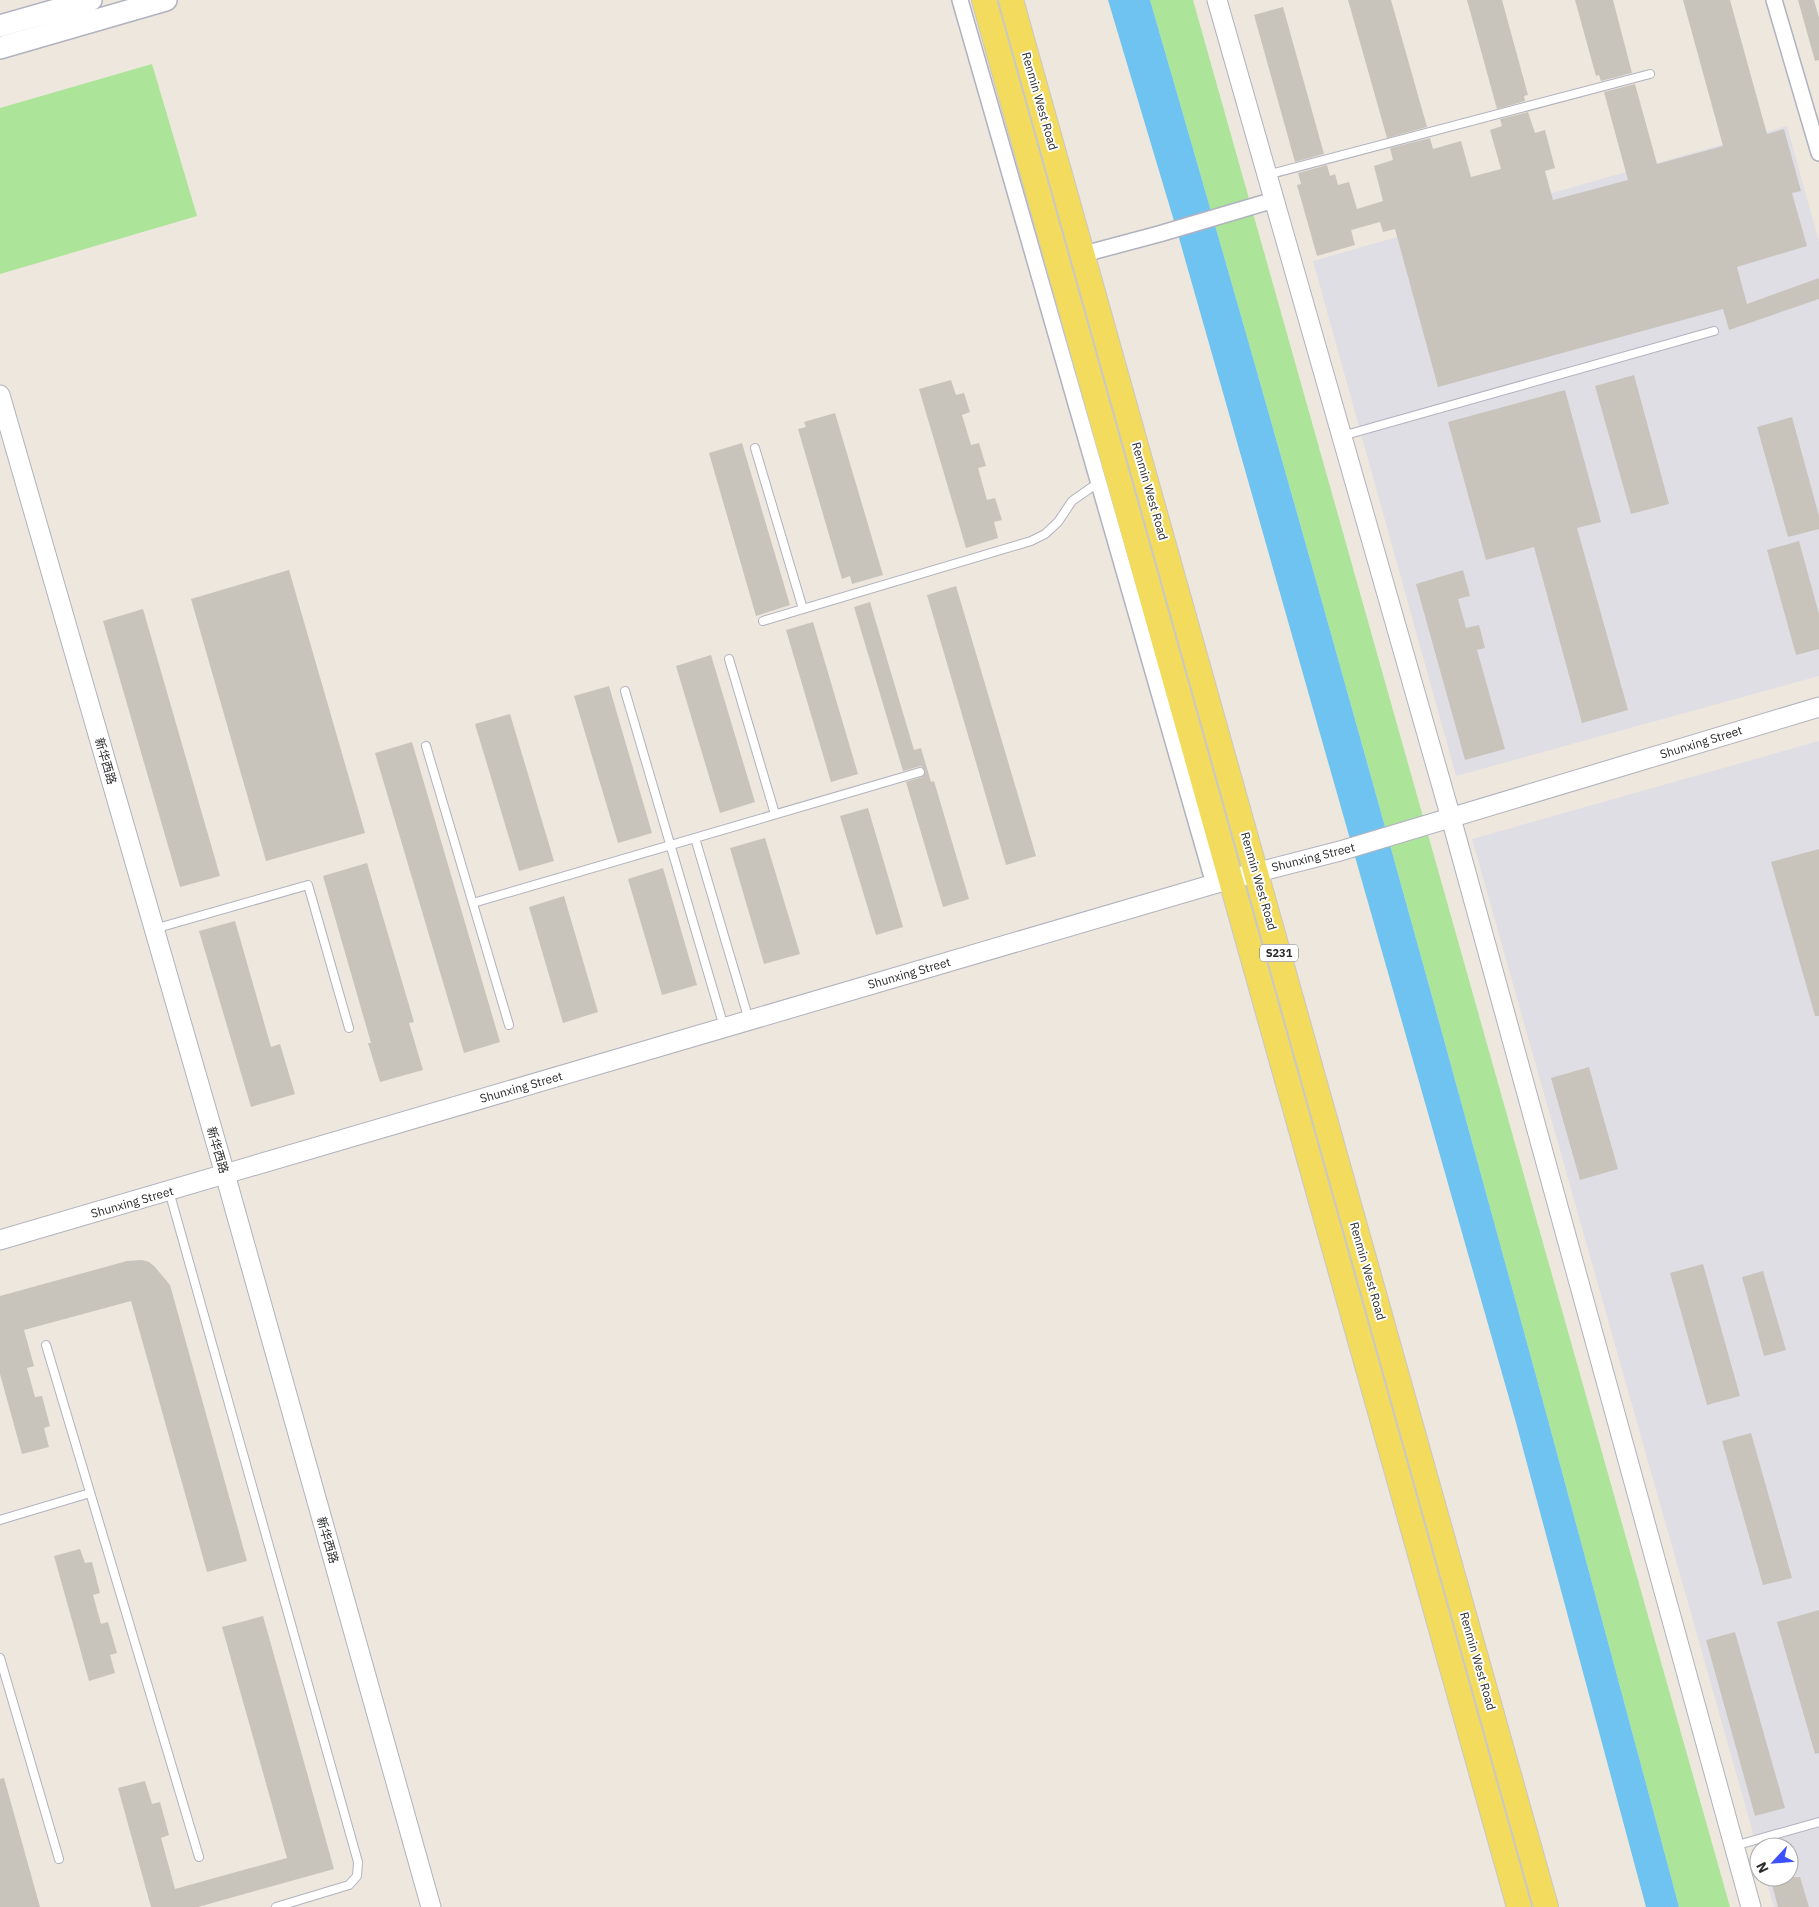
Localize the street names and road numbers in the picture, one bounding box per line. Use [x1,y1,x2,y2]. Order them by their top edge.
street label: Renmin West Road [1019,50,1061,152]
street label: Renmin West Road [1129,440,1171,542]
street label: Shunxing Street [1658,722,1744,762]
street label: 新华西路 [92,736,120,786]
street label: Renmin West Road [1238,830,1280,932]
street label: Shunxing Street [1270,839,1356,875]
road number: S231 [1260,944,1298,961]
street label: Shunxing Street [866,954,952,992]
street label: Shunxing Street [478,1068,564,1106]
street label: 新华西路 [204,1125,232,1175]
street label: Shunxing Street [89,1183,175,1221]
street label: Renmin West Road [1347,1220,1389,1322]
street label: 新华西路 [314,1515,342,1565]
street label: Renmin West Road [1457,1610,1499,1712]

